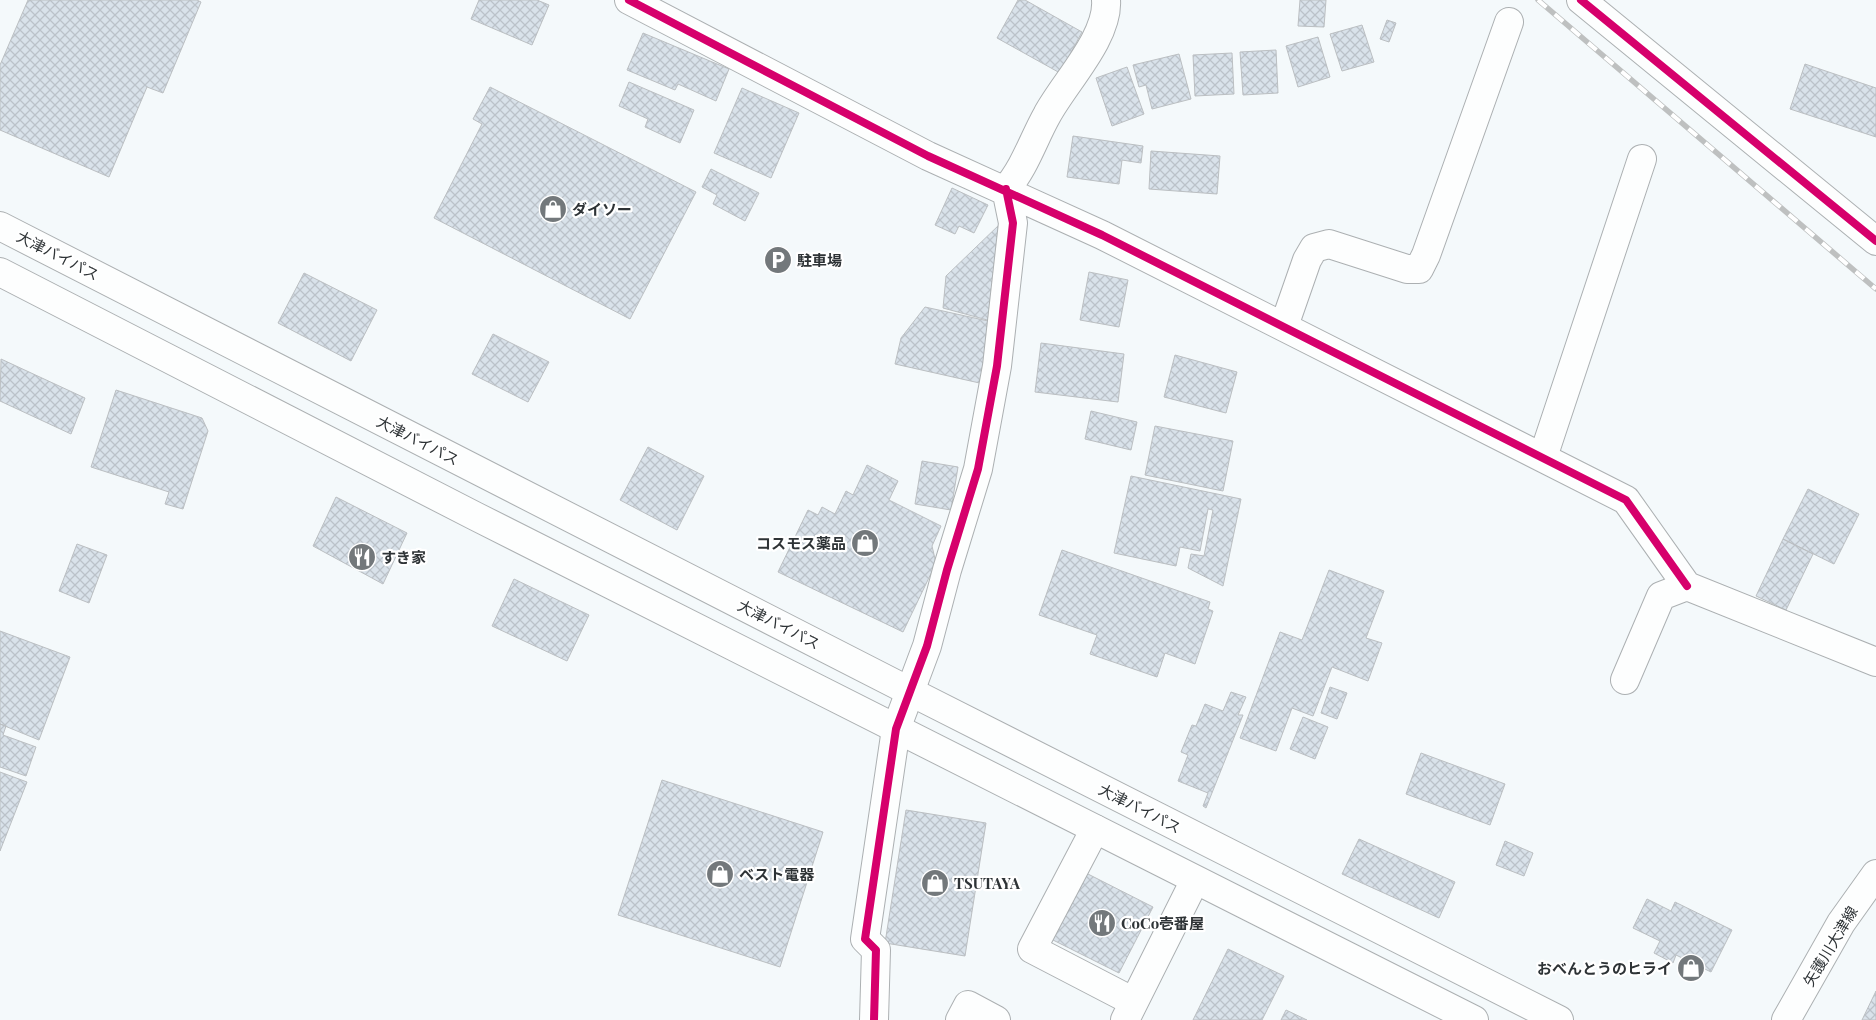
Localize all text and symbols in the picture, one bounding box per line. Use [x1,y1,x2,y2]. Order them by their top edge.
shop icon: ダイソー [538,194,568,224]
place label: ダイソー [572,199,632,219]
street label: 大津バイパス [13,226,103,284]
parking icon: 駐車場 [763,245,793,275]
place label: 駐車場 [797,250,842,270]
street label: 大津バイパス [373,411,463,469]
shop icon: コスモス薬品 [850,528,880,558]
place label: コスモス薬品 [756,533,846,553]
restaurant icon: すき家 [347,542,377,572]
place label: すき家 [381,547,426,567]
street label: 大津バイパス [734,595,824,653]
street label: 大津バイパス [1095,779,1185,837]
shop icon: ベスト電器 [705,859,735,889]
place label: ベスト電器 [739,864,815,884]
shop icon: TSUTAYA [920,868,950,898]
place label: TSUTAYA [954,873,1021,893]
street label: 矢護川大津線 [1798,902,1862,990]
restaurant icon: CoCo壱番屋 [1087,908,1117,938]
place label: CoCo壱番屋 [1121,913,1204,933]
shop icon: おべんとうのヒライ [1676,953,1706,983]
place label: おべんとうのヒライ [1537,958,1672,978]

